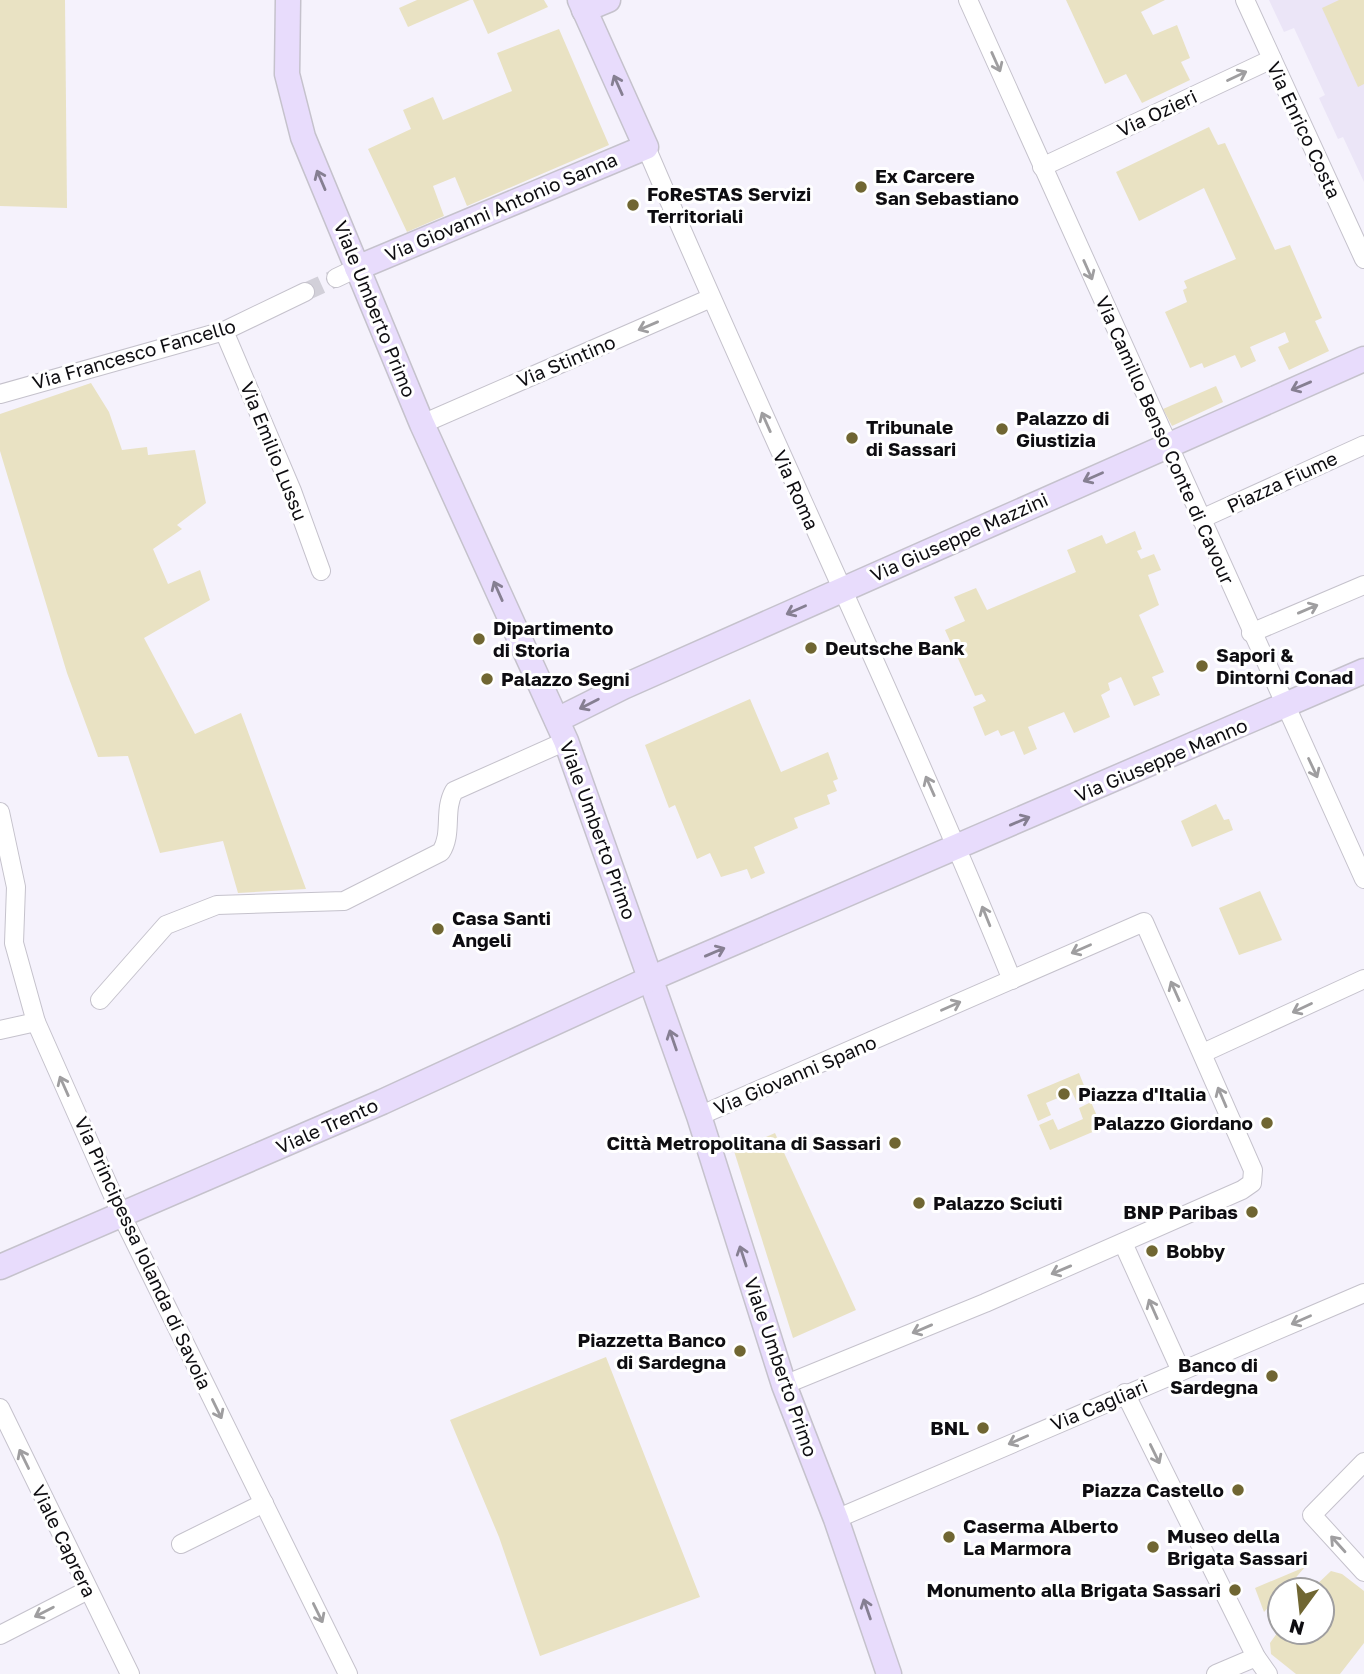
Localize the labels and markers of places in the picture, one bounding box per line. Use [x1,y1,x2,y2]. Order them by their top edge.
place label: Ex Carcere San Sebastiano [875,164,1019,209]
marker: Ex Carcere San Sebastiano [853,179,869,195]
place label: FoReSTAS Servizi Territoriali [647,182,811,227]
marker: FoReSTAS Servizi Territoriali [625,197,641,213]
place label: Palazzo di Giustizia [1016,406,1109,451]
place label: Tribunale di Sassari [866,415,956,460]
marker: Palazzo di Giustizia [994,421,1010,437]
marker: Tribunale di Sassari [844,430,860,446]
place label: Dipartimento di Storia [493,616,613,661]
marker: Dipartimento di Storia [471,631,487,647]
place label: Deutsche Bank [825,636,965,659]
marker: Deutsche Bank [803,640,819,656]
place label: Sapori & Dintorni Conad [1216,643,1353,688]
marker: Sapori & Dintorni Conad [1194,658,1210,674]
place label: Palazzo Segni [501,667,630,690]
marker: Palazzo Segni [479,671,495,687]
place label: Casa Santi Angeli [452,906,551,951]
marker: Casa Santi Angeli [430,921,446,937]
place label: Piazza d'Italia [1078,1082,1206,1105]
marker: Piazza d'Italia [1056,1086,1072,1102]
place label: Palazzo Giordano [1093,1111,1253,1134]
marker: Palazzo Giordano [1259,1115,1275,1131]
place label: Città Metropolitana di Sassari [607,1131,881,1154]
marker: Città Metropolitana di Sassari [887,1135,903,1151]
place label: Palazzo Sciuti [933,1191,1062,1214]
marker: Palazzo Sciuti [911,1195,927,1211]
place label: BNP Paribas [1123,1200,1238,1223]
marker: BNP Paribas [1244,1204,1260,1220]
place label: Bobby [1166,1239,1226,1262]
marker: Bobby [1144,1243,1160,1259]
place label: Piazzetta Banco di Sardegna [577,1328,726,1373]
marker: Piazzetta Banco di Sardegna [732,1343,748,1359]
place label: Banco di Sardegna [1170,1353,1258,1398]
marker: Banco di Sardegna [1264,1368,1280,1384]
place label: BNL [930,1416,969,1439]
marker: BNL [975,1420,991,1436]
place label: Piazza Castello [1082,1478,1224,1501]
marker: Piazza Castello [1230,1482,1246,1498]
place label: Caserma Alberto La Marmora [963,1514,1119,1559]
place label: Museo della Brigata Sassari [1167,1524,1308,1569]
marker: Caserma Alberto La Marmora [941,1529,957,1545]
marker: Museo della Brigata Sassari [1145,1539,1161,1555]
place label: Monumento alla Brigata Sassari [927,1578,1221,1601]
marker: Monumento alla Brigata Sassari [1227,1582,1243,1598]

